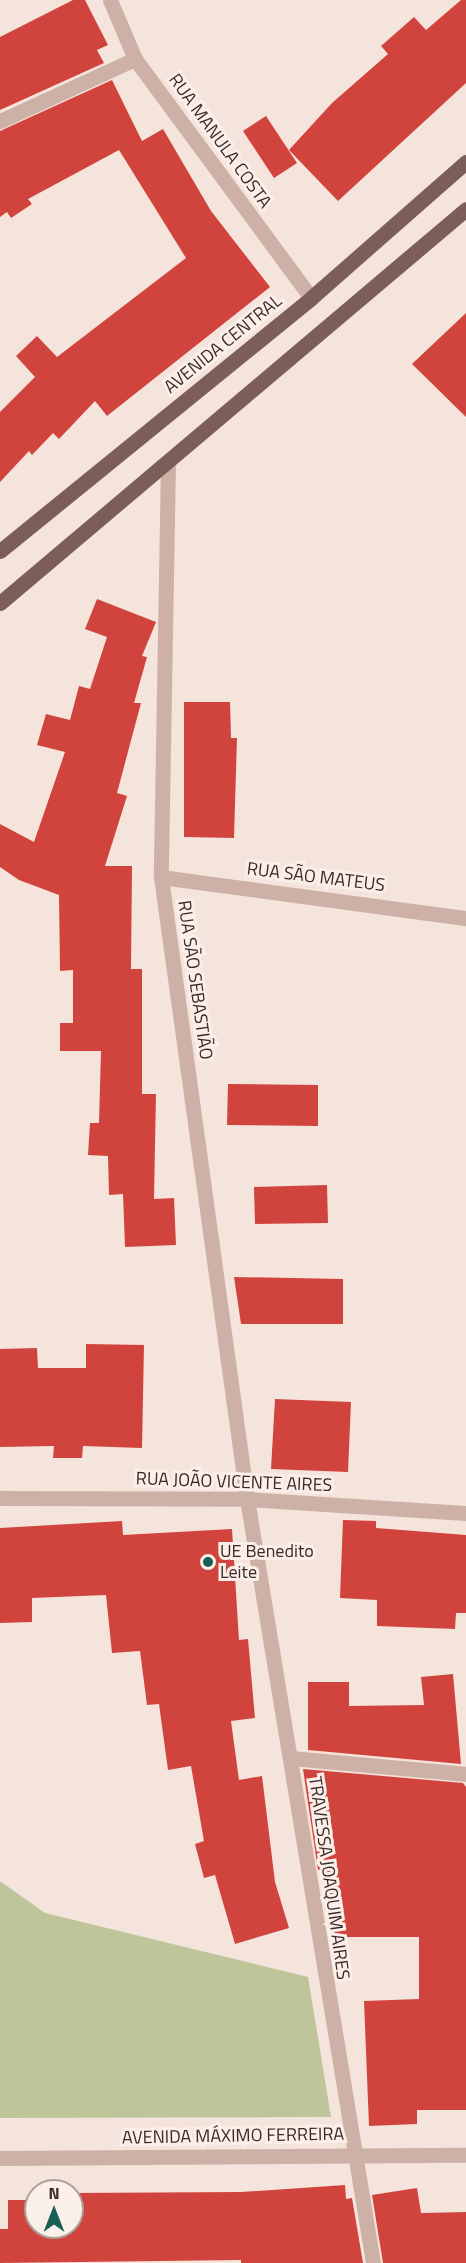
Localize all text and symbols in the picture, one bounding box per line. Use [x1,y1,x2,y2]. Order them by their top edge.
street label: RUA MANULA COSTA [164,70,276,212]
street label: AVENIDA CENTRAL [160,290,286,398]
street label: RUA SÃO MATEUS [246,858,386,896]
street label: RUA SÃO SEBASTIÃO [173,899,217,1061]
street label: RUA JOÃO VICENTE AIRES [135,1468,333,1496]
place label: UE Benedito Leite [220,1541,314,1584]
marker: UE Benedito Leite [201,1555,215,1569]
street label: TRAVESSA JOAQUIM AIRES [304,1775,354,1981]
street label: AVENIDA MÁXIMO FERREIRA [122,2123,344,2149]
north arrow [24,2179,84,2239]
text: N [48,2181,60,2205]

